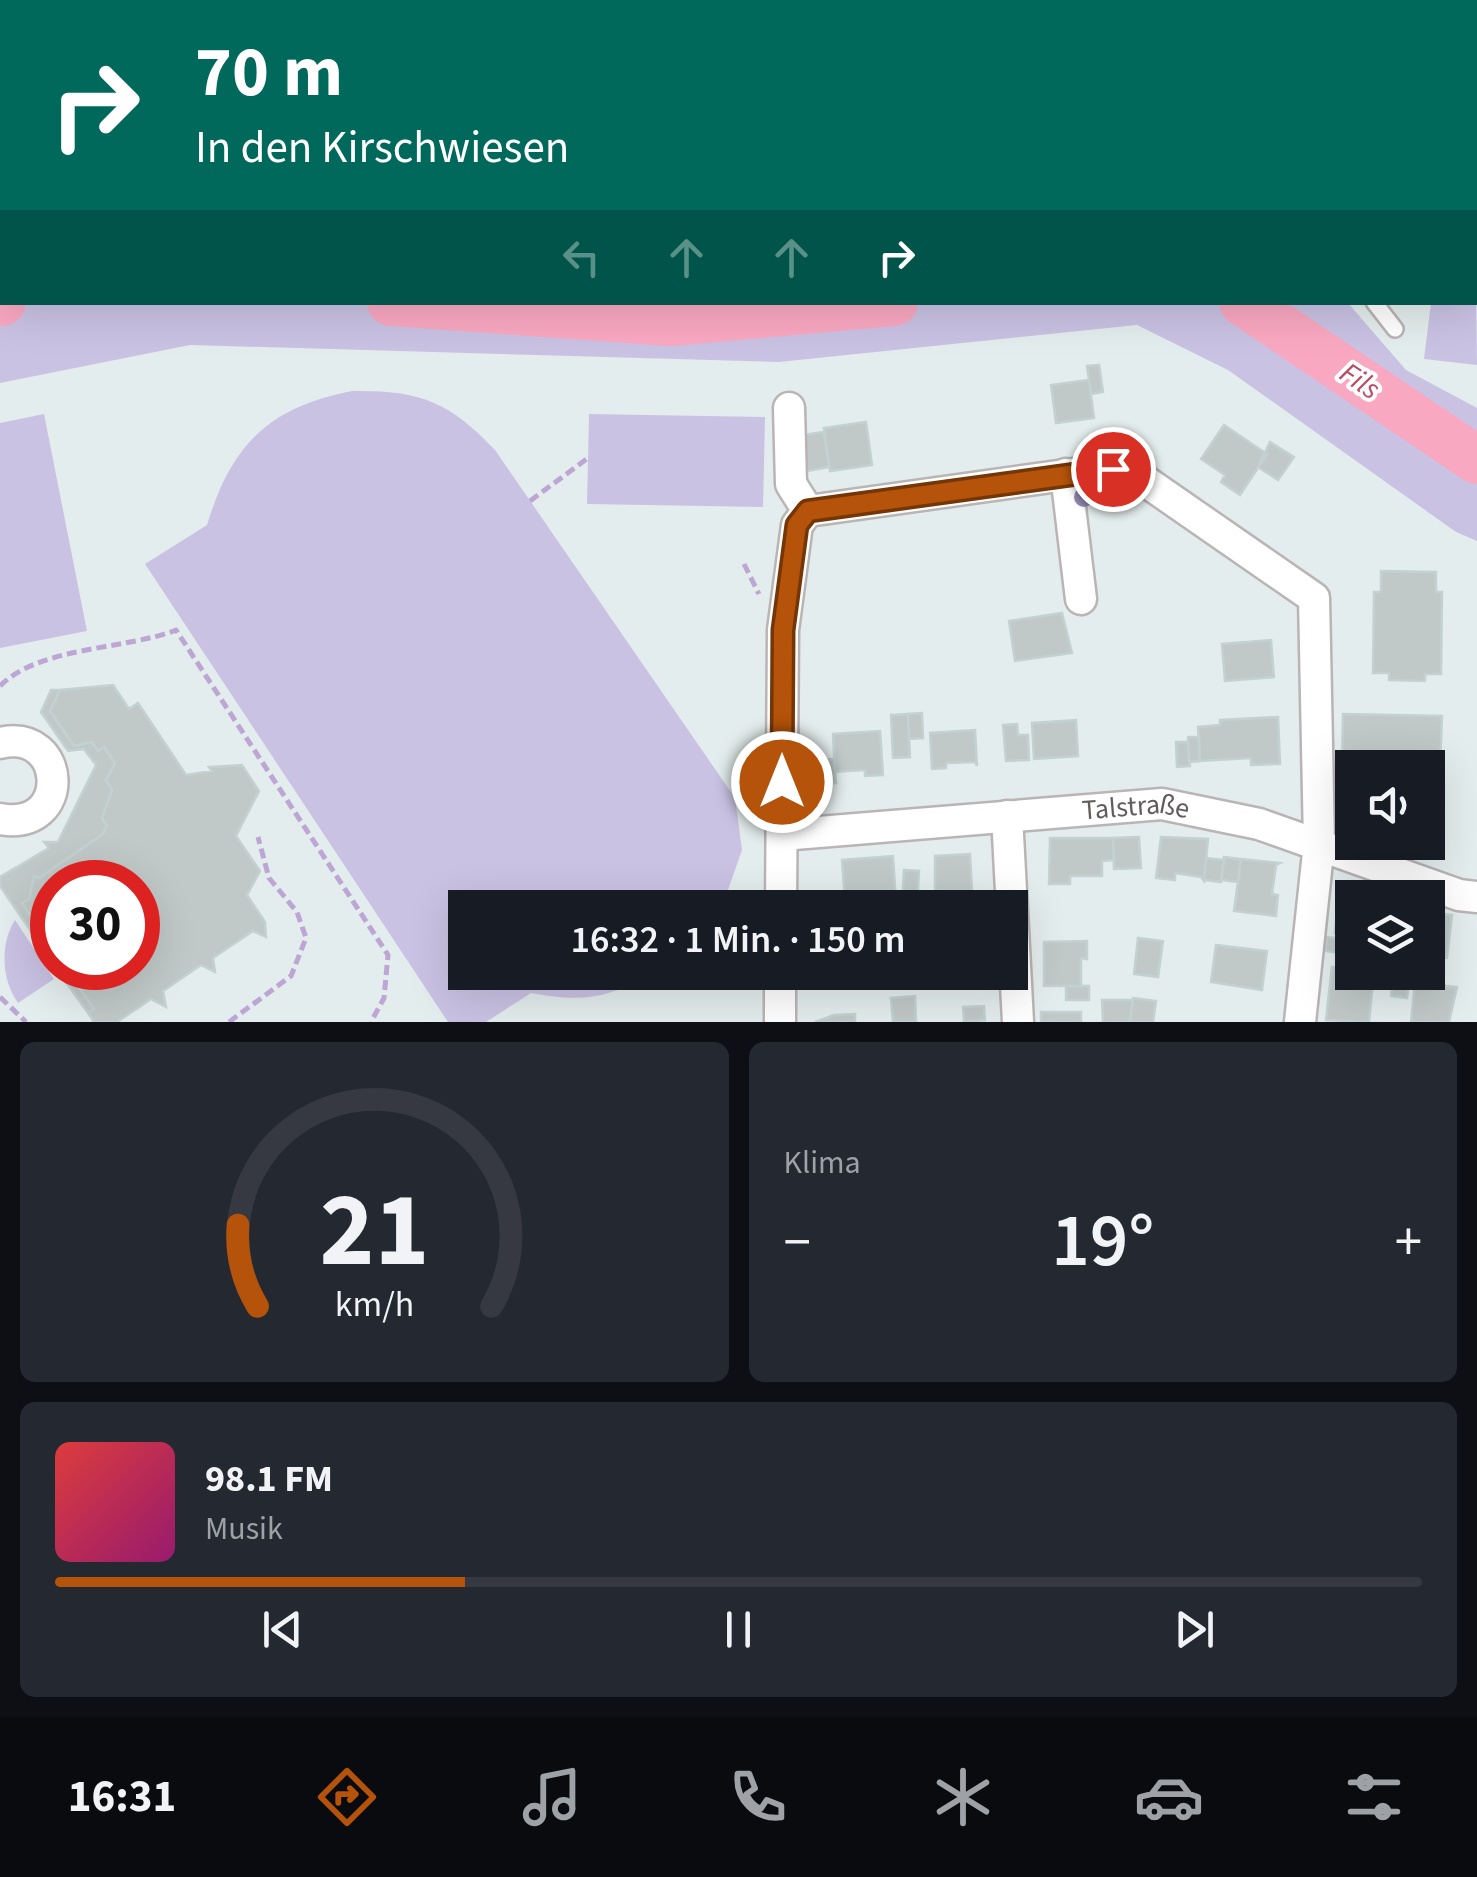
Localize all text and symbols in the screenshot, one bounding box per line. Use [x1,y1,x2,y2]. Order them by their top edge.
text: 70 m [195,23,343,123]
icon: right [30,40,160,170]
text: In den Kirschwiesen [195,116,569,180]
icon: left [554,230,609,285]
icon: ahead [659,230,714,285]
icon: ahead [764,230,819,285]
icon: right [869,230,924,285]
water label: Fils [1331,352,1389,410]
pin [1071,427,1156,512]
icon: arrive [1086,442,1141,497]
position arrow [730,730,834,834]
map controls [1335,750,1445,990]
button: sound [1335,750,1445,860]
street label: Talstraße [1080,784,1193,830]
speed limit sign: 30 [30,860,160,990]
button: layers [1335,880,1445,990]
text: 16:32 · 1 Min. · 150 m [571,913,905,967]
text: Klima [784,1140,861,1186]
text: 21 [319,1158,429,1306]
text: 19° [1051,1188,1154,1295]
text: − [784,1204,811,1282]
text: + [1395,1204,1422,1282]
text: km/h [335,1279,414,1330]
text: 98.1 FM [205,1452,333,1506]
text: Musik [205,1506,283,1552]
icon: previous [255,1602,310,1657]
icon: pause [711,1602,766,1657]
icon: next [1167,1602,1222,1657]
icon: directions [312,1762,382,1832]
icon: music [517,1762,587,1832]
icon: phone [723,1762,793,1832]
icon: climate [928,1762,998,1832]
icon: car [1134,1762,1204,1832]
icon: filters [1339,1762,1409,1832]
text: 16:31 [68,1765,176,1829]

